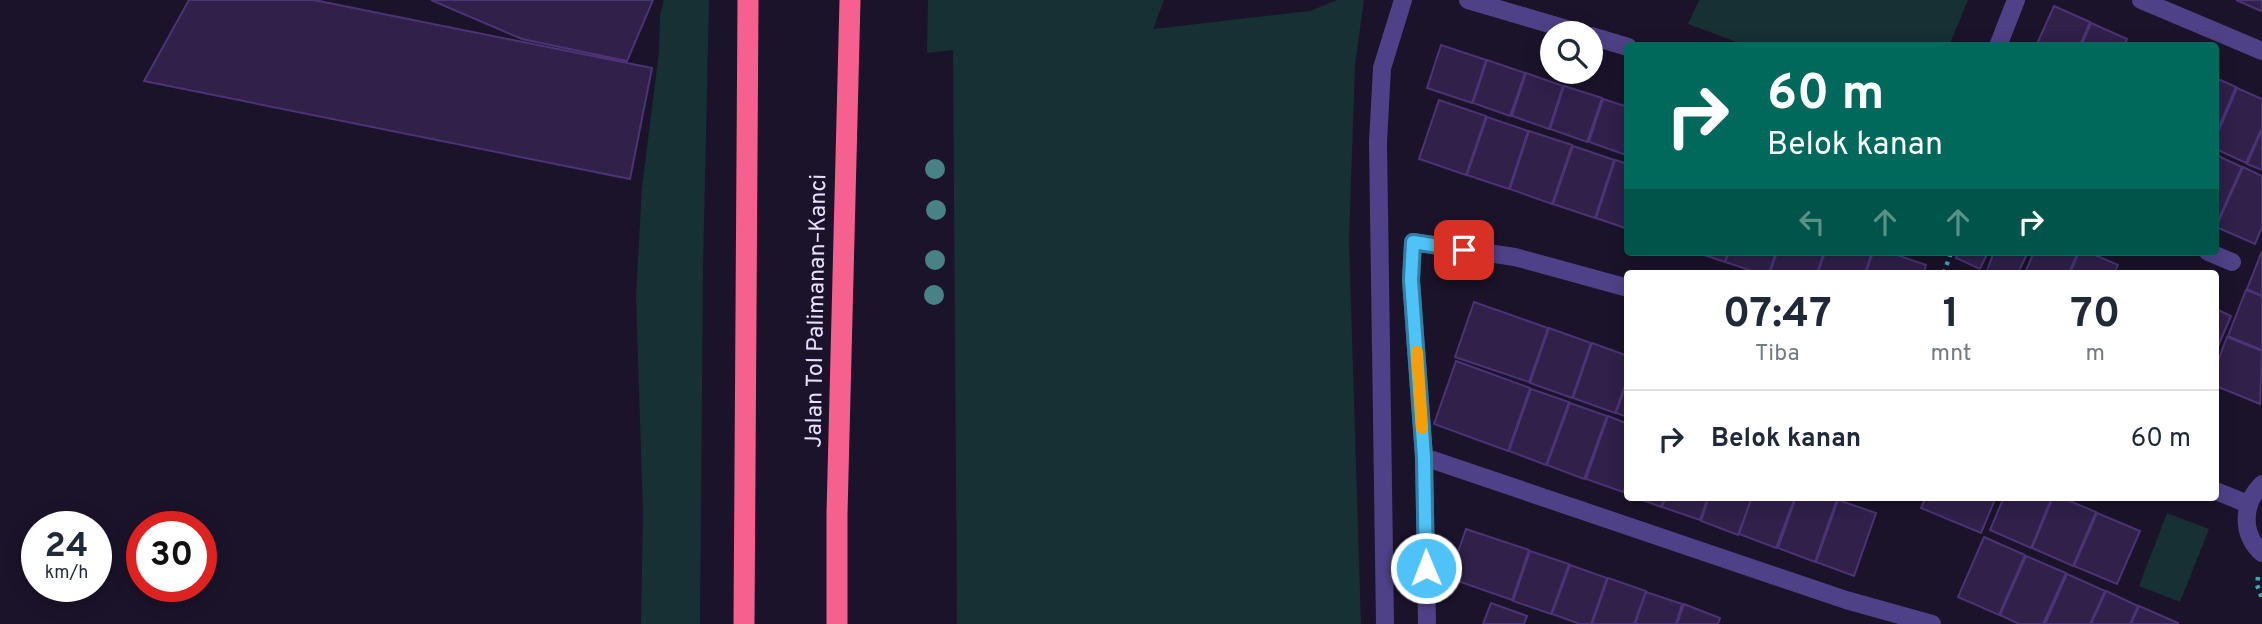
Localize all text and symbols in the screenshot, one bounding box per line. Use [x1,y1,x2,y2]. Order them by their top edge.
map controls [1540,21,1603,84]
button: search [1540,21,1603,84]
text: 60 m [1767,65,1885,127]
icon: right [1652,70,1743,161]
text: Belok kanan [1767,126,1943,166]
street label: Jalan Tol Palimanan–Kanci [801,174,834,448]
icon: left [1793,203,1831,241]
icon: ahead [1866,203,1904,241]
icon: ahead [1939,203,1977,241]
icon: right [2012,203,2050,241]
pin [1434,220,1494,280]
icon: arrive [1445,231,1483,269]
text: 07:47 [1723,289,1832,342]
text: 1 [1943,289,1959,342]
text: 70 [2070,289,2120,342]
text: Tiba [1755,340,1800,369]
text: mnt [1930,340,1972,369]
text: m [2085,340,2105,369]
icon: right [1652,420,1690,458]
text: Belok kanan [1711,423,1861,456]
text: 60 m [2131,423,2191,456]
speed limit sign: 30 [126,511,217,602]
text: 24 [45,525,88,569]
position arrow [1389,531,1463,605]
text: km/h [45,562,88,585]

